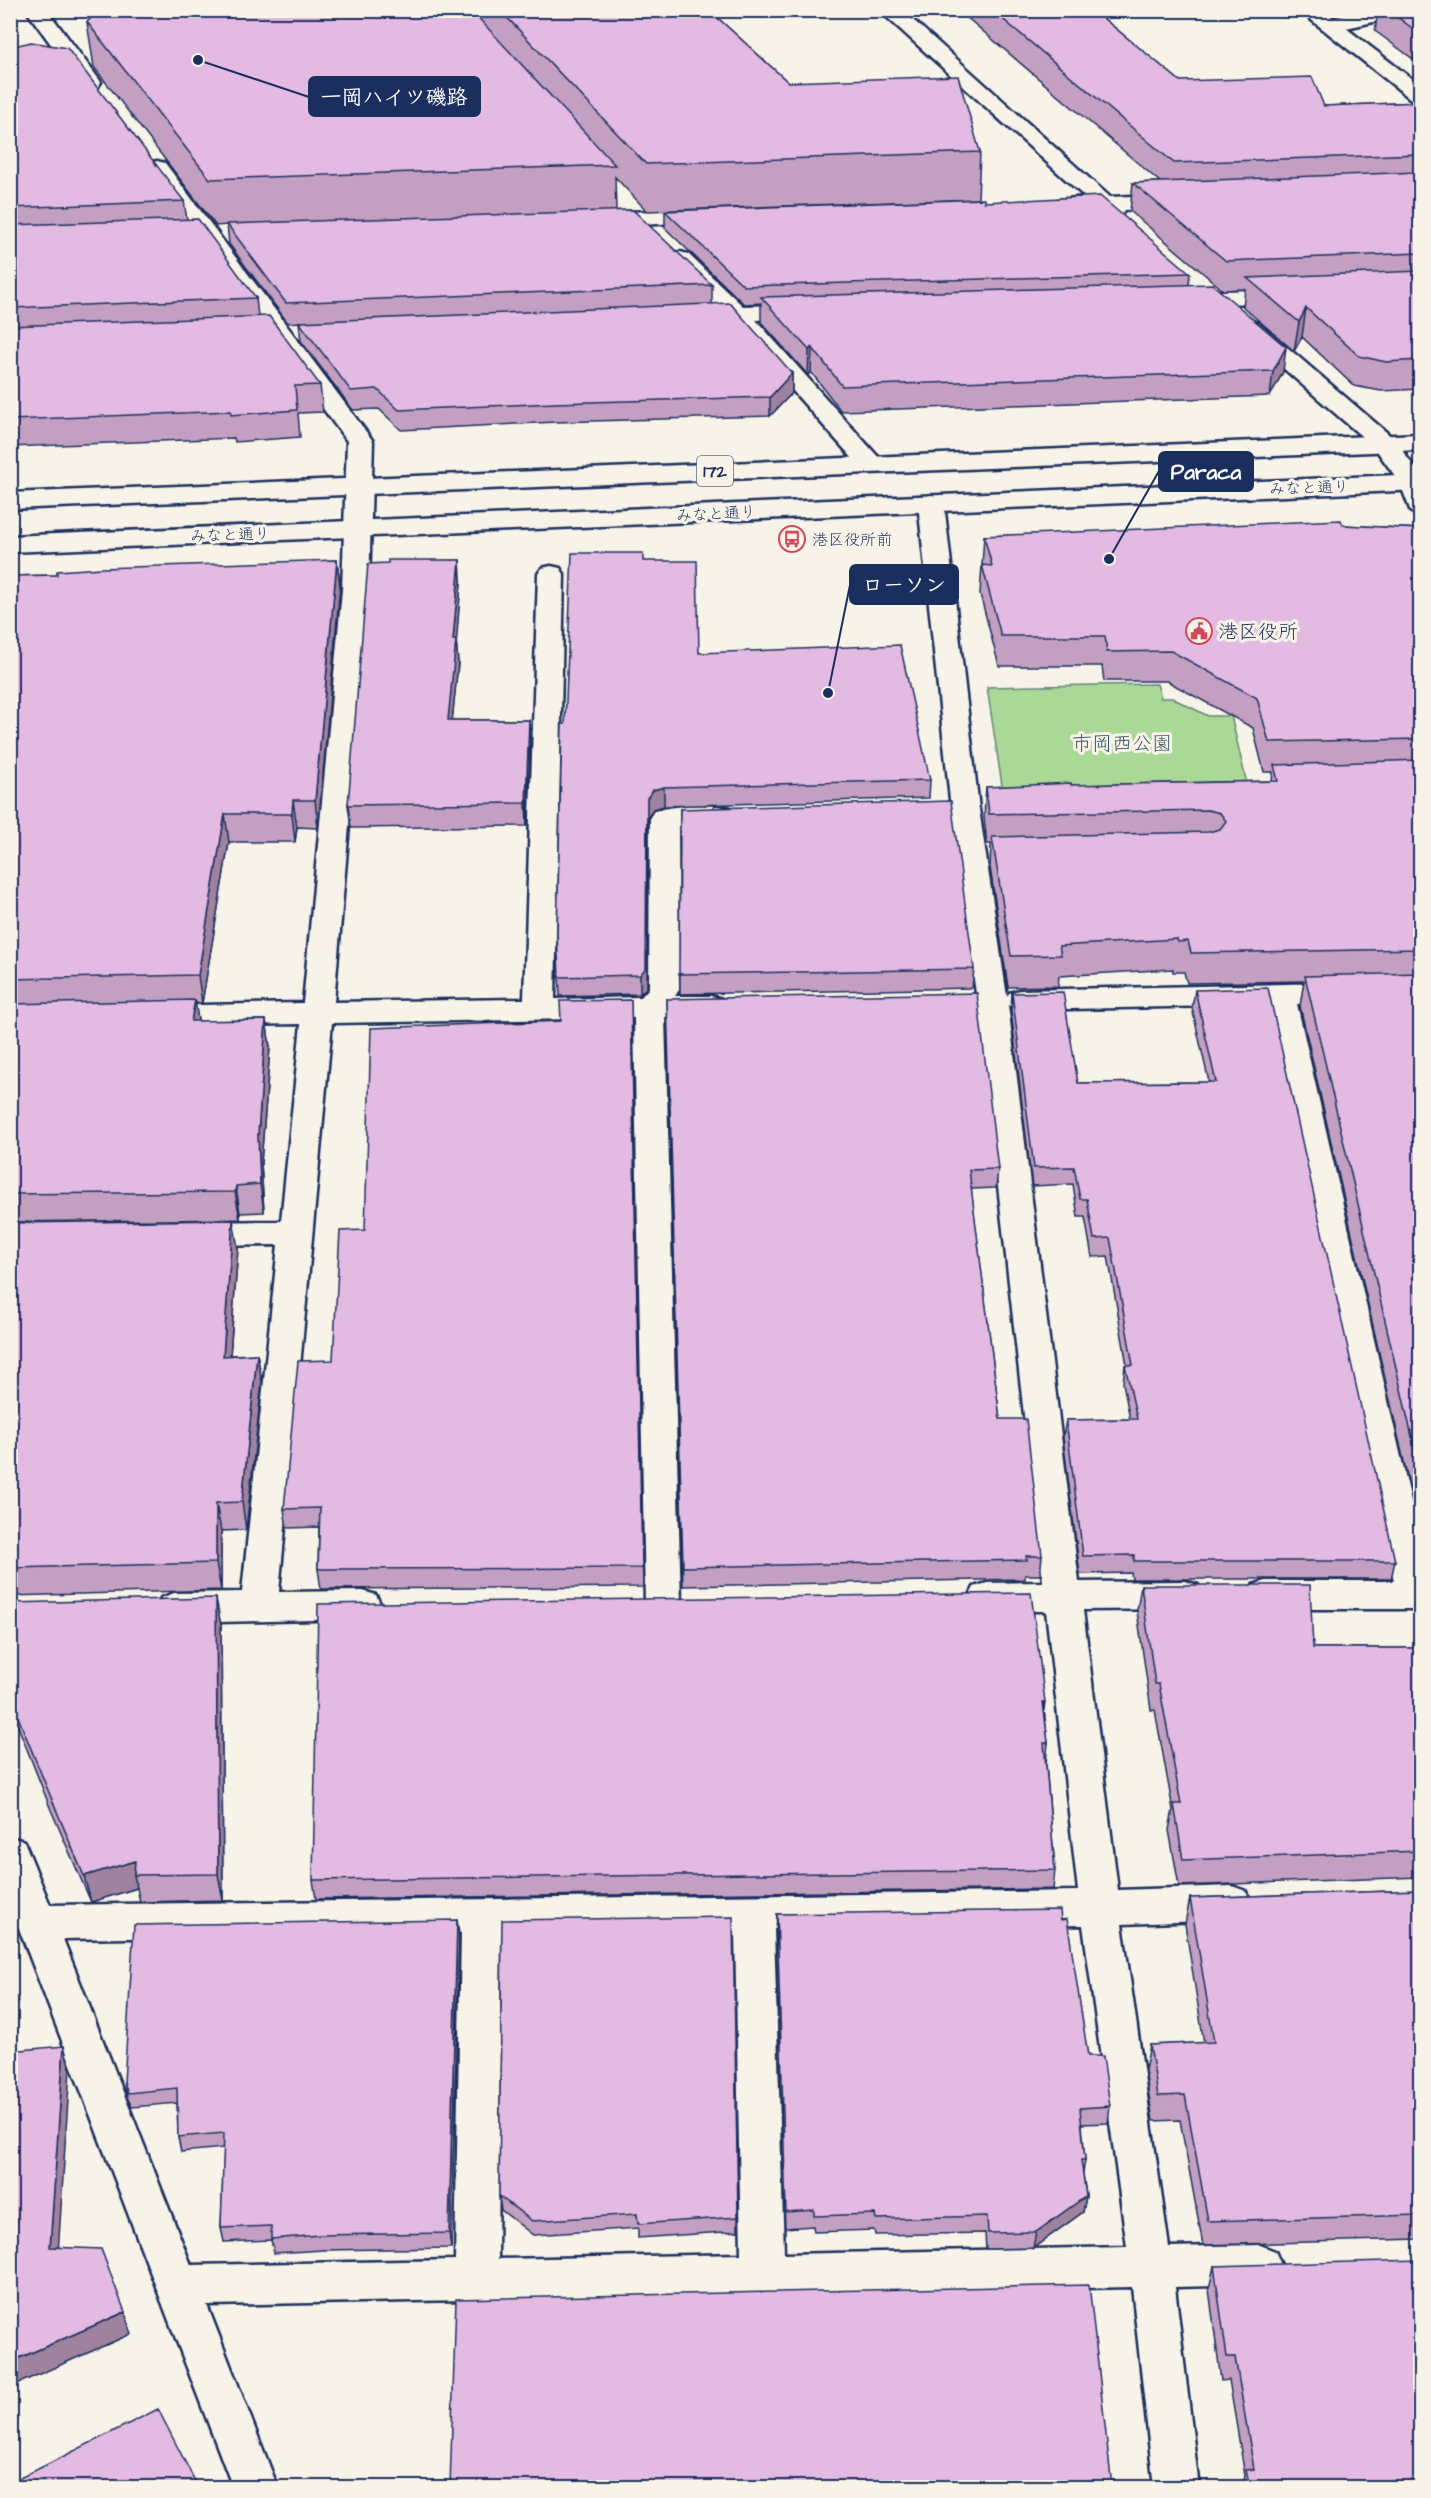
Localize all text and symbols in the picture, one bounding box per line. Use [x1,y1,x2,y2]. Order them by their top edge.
callout: 一岡ハイツ磯路 [309,77,480,116]
text: 一岡ハイツ磯路 [321,83,468,112]
callout: Paraca [1159,452,1253,491]
road number: 172 [697,456,733,486]
text: Paraca [1171,458,1241,487]
street label: みなと通り [1269,476,1349,500]
street label: みなと通り [676,501,757,527]
street label: みなと通り [190,523,270,547]
bus stop icon: 港区役所前 [777,524,807,554]
place label: 港区役所前 [812,529,892,551]
callout: ローソン [850,565,958,604]
text: ローソン [862,571,946,600]
public building icon: 港区役所 [1184,616,1214,646]
place label: 港区役所 [1218,618,1298,646]
park label: 市岡西公園 [1072,730,1172,758]

